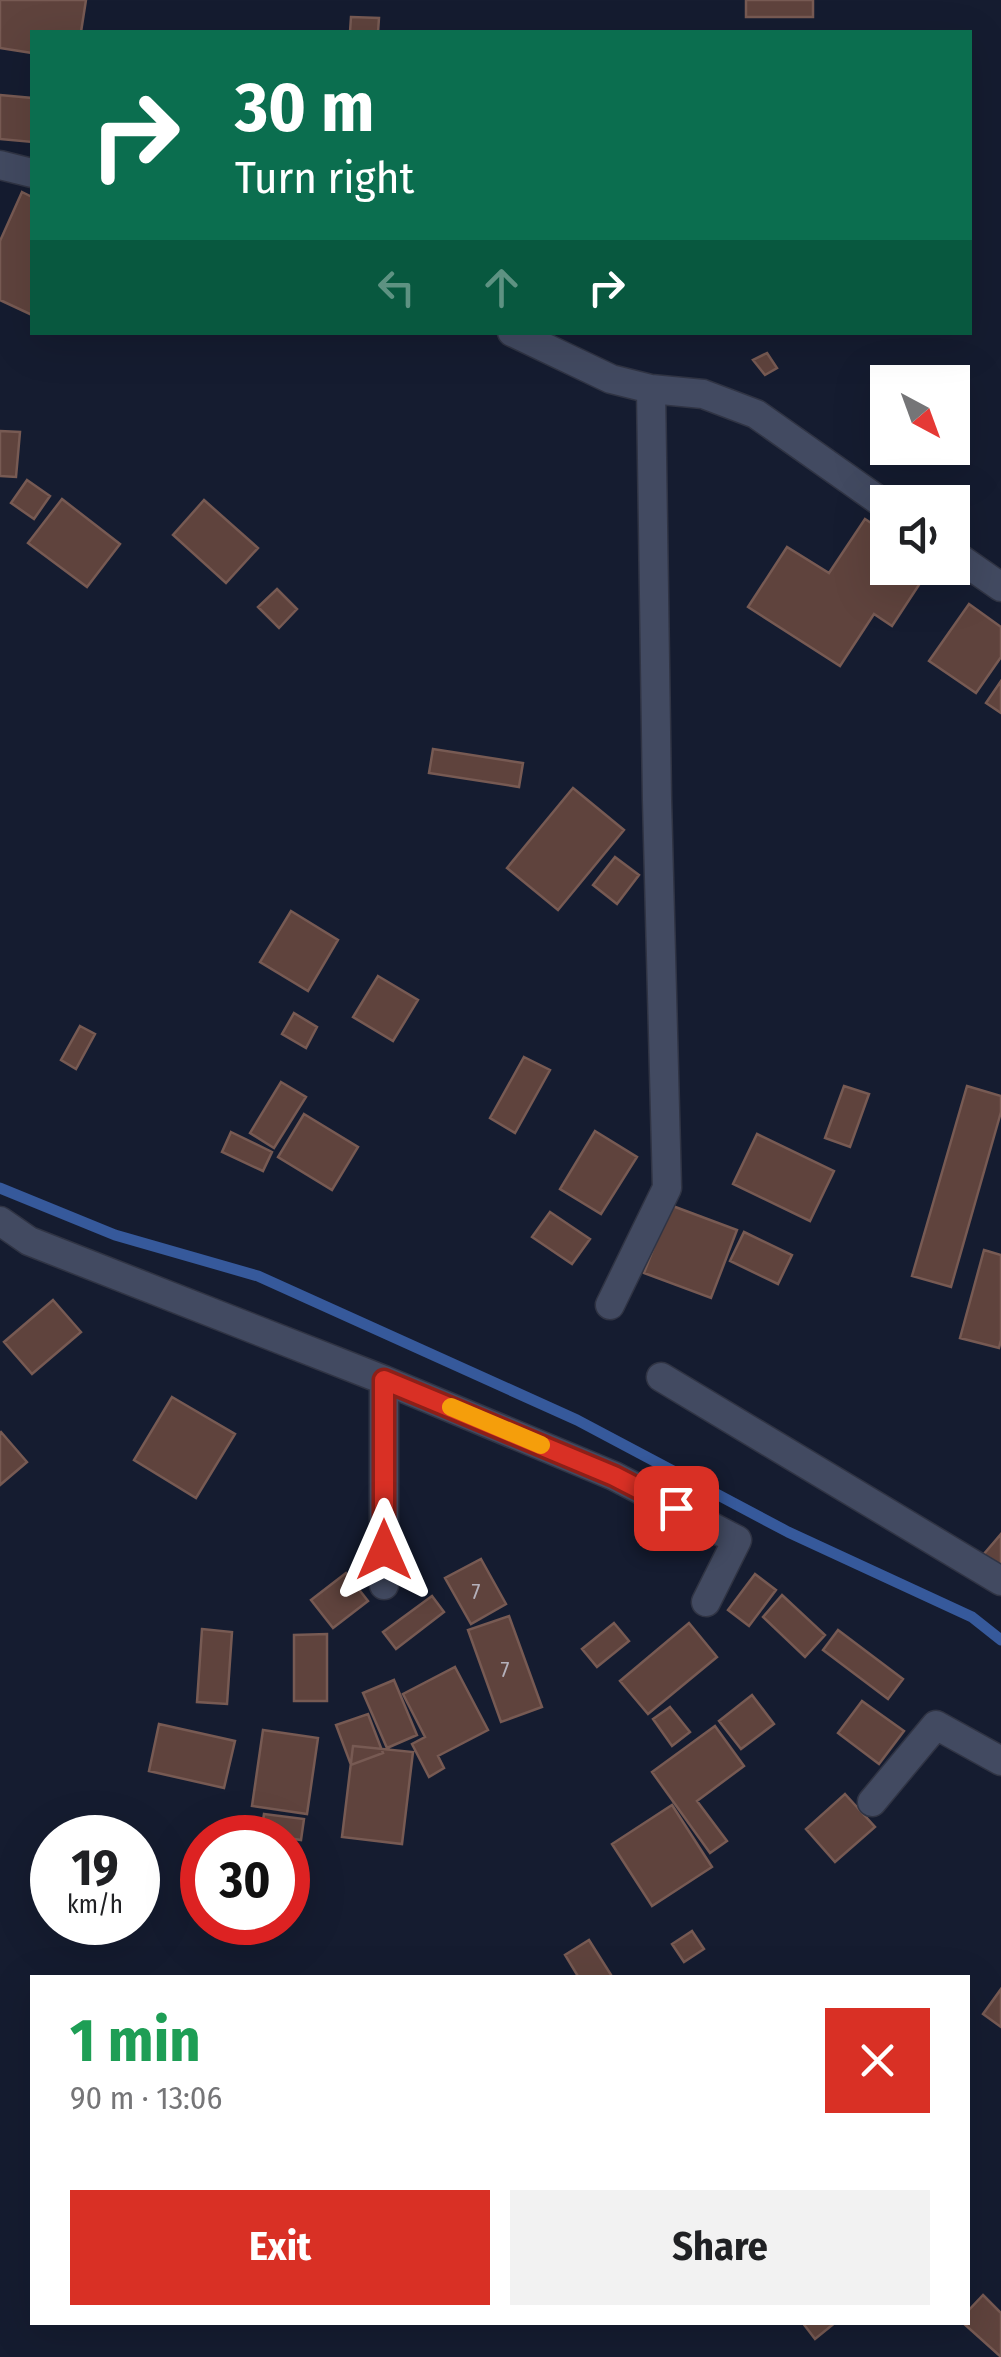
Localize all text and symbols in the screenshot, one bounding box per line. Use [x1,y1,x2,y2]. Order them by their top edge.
text: 30 m [235,66,374,150]
icon: right [70,70,200,200]
text: Turn right [235,151,414,205]
icon: left [369,260,424,315]
icon: ahead [474,260,529,315]
icon: right [579,260,634,315]
north arrow [870,365,970,465]
map controls [870,365,970,585]
button: sound [870,485,970,585]
pin [634,1466,719,1551]
icon: arrive [649,1481,704,1536]
position arrow [332,1498,436,1602]
house number: 7 [472,1578,481,1605]
house number: 7 [501,1656,510,1683]
speed limit sign: 30 [180,1815,310,1945]
text: 19 [71,1838,118,1898]
text: km/h [67,1890,123,1920]
text: 1 min [70,2005,201,2077]
button: close [825,2008,930,2113]
text: 90 m · 13:06 [70,2079,222,2117]
button: Exit [70,2190,490,2305]
button: Share [510,2190,930,2305]

